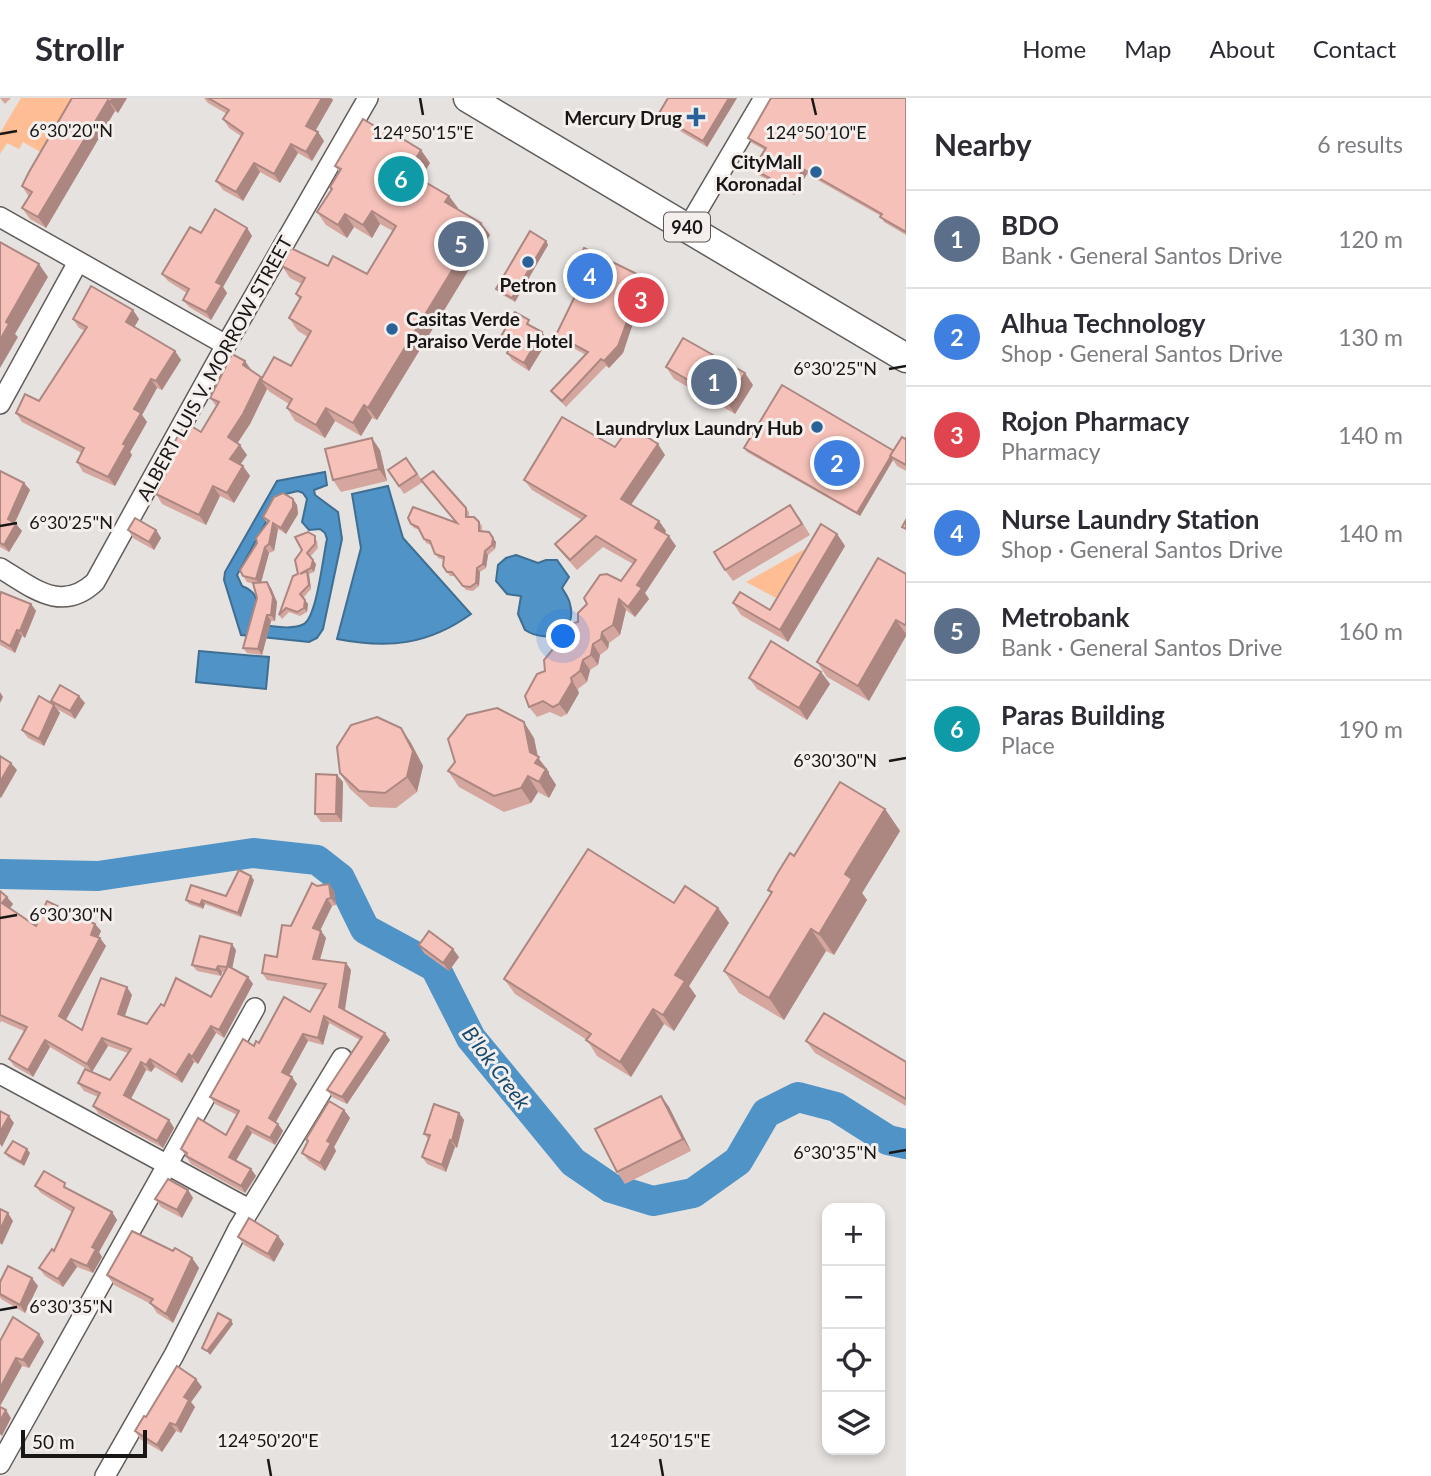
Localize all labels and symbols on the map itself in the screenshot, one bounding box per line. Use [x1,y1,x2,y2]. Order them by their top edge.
place label: Mercury Drug [564,106,682,129]
marker: Mercury Drug [688,109,704,125]
text: 6°30'20"N [29,119,113,141]
text: 124°50'15"E [372,121,474,143]
text: 124°50'10"E [765,121,867,143]
place label: CityMall Koronadal [716,150,802,195]
pin: 6 [378,153,424,205]
marker: CityMall Koronadal [808,164,824,180]
road number: 940 [664,212,710,242]
pin: 5 [438,218,484,270]
street label: ALBERT LUIS V. MORROW STREET [131,232,297,504]
pin: 4 [567,250,613,302]
marker: Petron [520,254,536,270]
place label: Petron [500,273,556,296]
pin: 3 [618,274,664,326]
place label: Casitas Verde Paraiso Verde Hotel [406,307,573,352]
marker: Casitas Verde Paraiso Verde Hotel [384,321,400,337]
pin: 1 [691,356,737,408]
text: 6°30'25"N [793,357,877,379]
place label: Laundrylux Laundry Hub [595,416,803,439]
marker: Laundrylux Laundry Hub [809,419,825,435]
pin: 2 [814,437,860,489]
text: 6°30'25"N [29,511,113,533]
your location [546,619,580,653]
text: 6°30'30"N [793,749,877,771]
text: 6°30'30"N [29,903,113,925]
water label: B'lok Creek [458,1021,537,1114]
text: 6°30'35"N [793,1141,877,1163]
text: 6°30'35"N [29,1295,113,1317]
scale bar [21,1427,147,1459]
text: 124°50'20"E [217,1429,319,1451]
text: 124°50'15"E [609,1429,711,1451]

